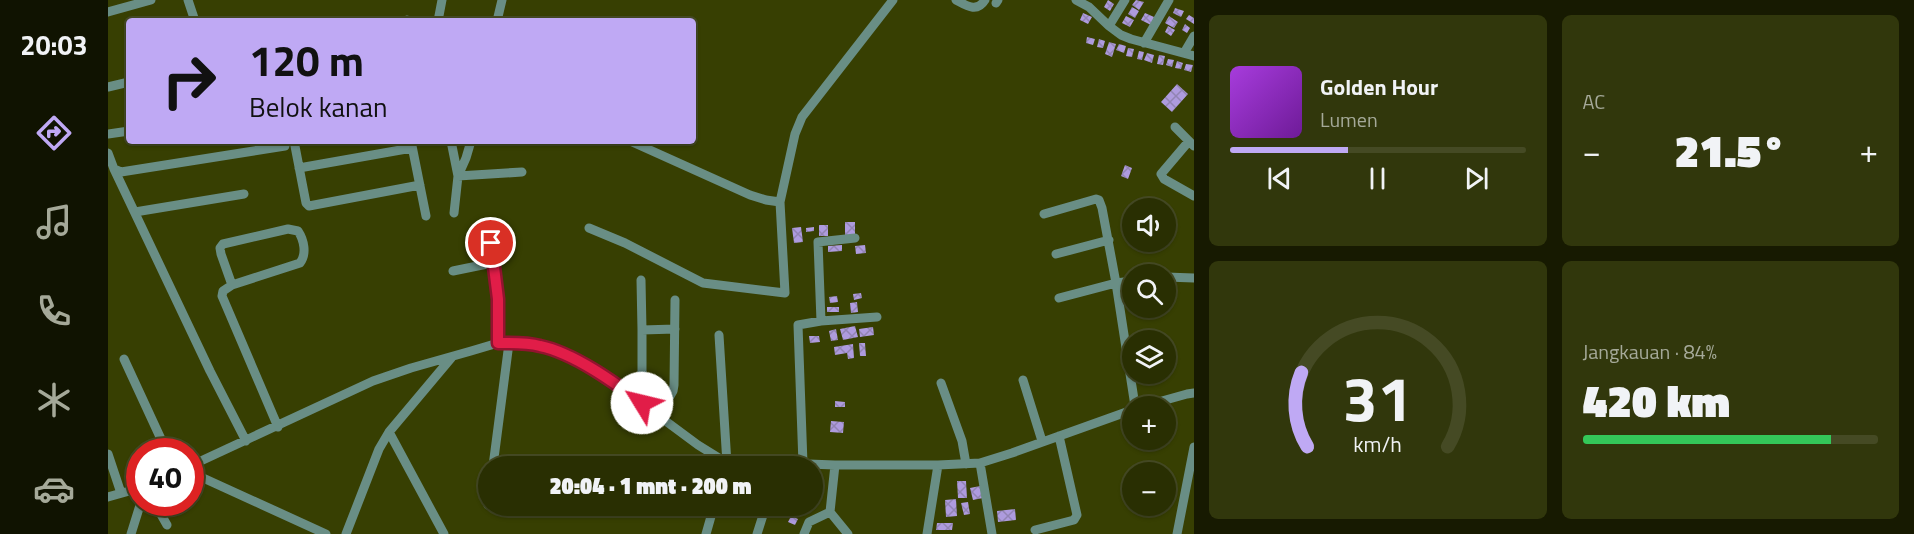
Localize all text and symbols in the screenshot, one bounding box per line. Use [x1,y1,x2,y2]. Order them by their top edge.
text: 20:03 [20,24,88,65]
text: 120 m [249,28,364,92]
icon: right [150,42,228,120]
text: Golden Hour [1320,70,1438,104]
text: Belok kanan [249,86,388,127]
text: AC [1583,86,1605,117]
text: Lumen [1320,104,1378,135]
icon: directions [33,112,75,154]
text: 21.5° [1674,116,1786,184]
text: − [1583,126,1601,176]
text: + [1860,126,1878,176]
icon: previous [1263,162,1296,195]
icon: pause [1361,162,1394,195]
icon: next [1460,162,1493,195]
map controls [1122,198,1176,516]
button: sound [1122,198,1176,252]
icon: music [33,201,75,243]
pin [465,217,516,268]
icon: arrive [474,226,507,259]
button: search [1122,264,1176,318]
icon: phone [33,290,75,332]
button: layers [1122,330,1176,384]
text: Jangkauan · 84% [1583,336,1717,367]
text: 31 [1343,350,1413,445]
text: 420 km [1583,366,1730,434]
position arrow [610,371,674,435]
icon: climate [33,379,75,421]
button: + [1122,396,1176,450]
text: km/h [1353,428,1402,460]
speed limit sign: 40 [126,438,204,516]
button: − [1122,462,1176,516]
icon: car [33,468,75,510]
text: 20:04 · 1 mnt · 200 m [550,469,751,503]

